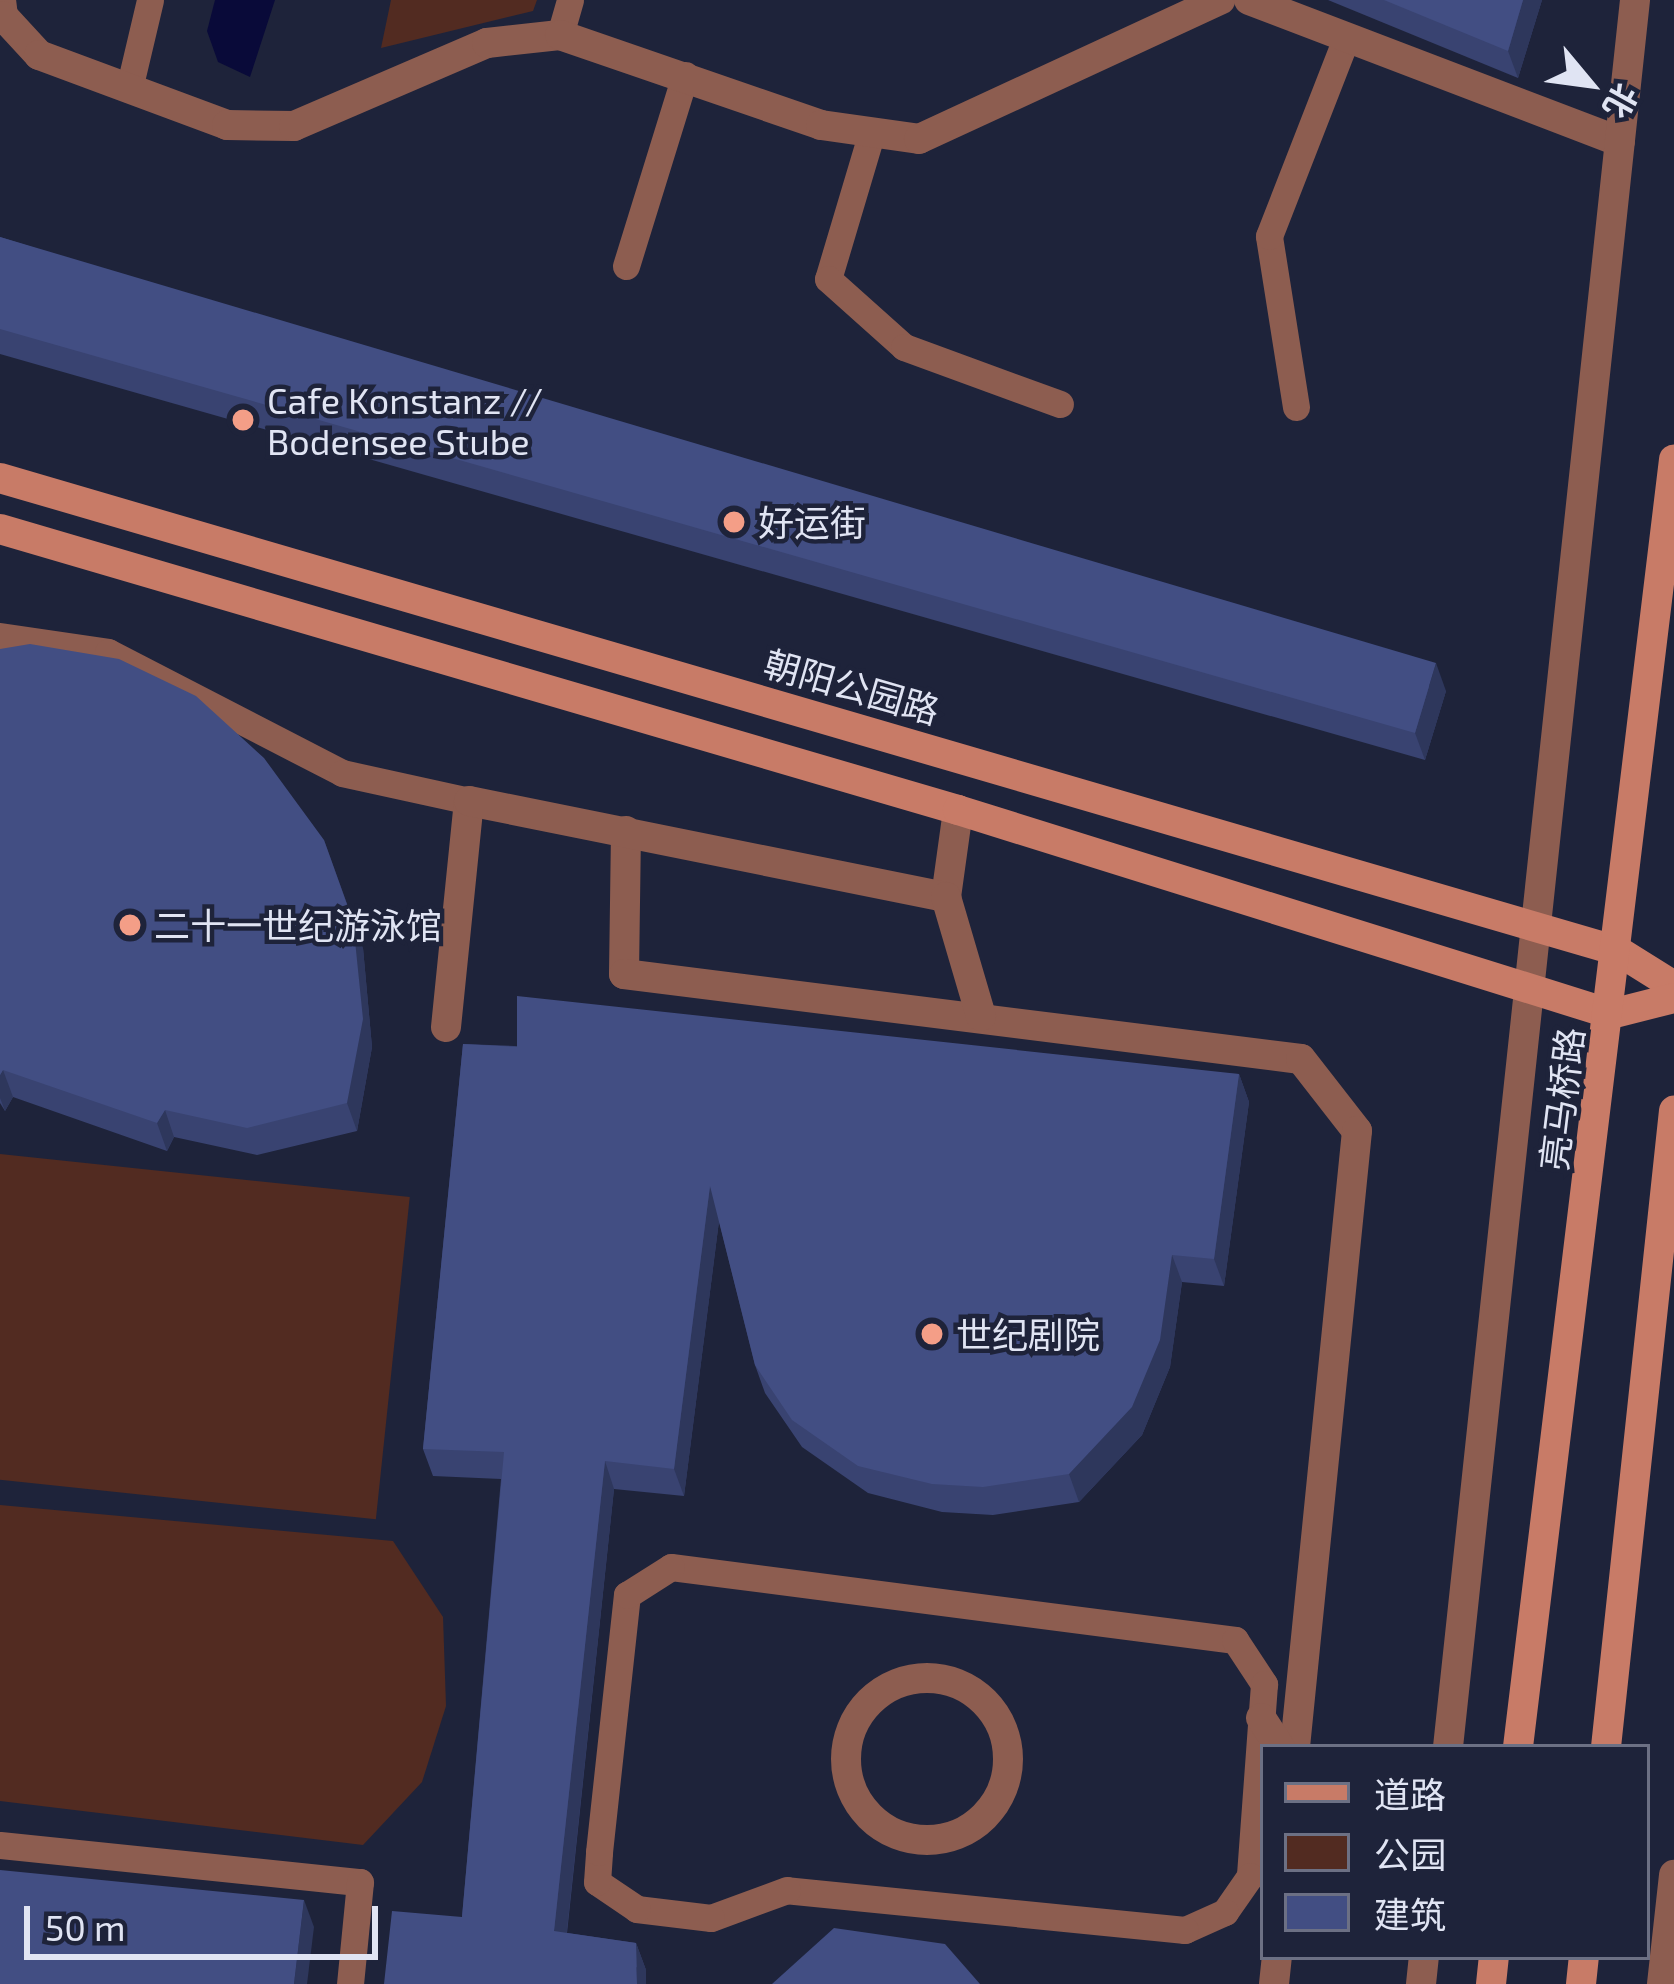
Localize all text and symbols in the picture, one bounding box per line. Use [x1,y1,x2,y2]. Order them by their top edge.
north arrow [1530,24,1650,144]
text: 北 [1596,77,1647,126]
place label: Cafe Konstanz // Bodensee Stube [267,377,543,462]
marker: Cafe Konstanz // Bodensee Stube [230,407,256,433]
place label: 好运街 [758,500,866,544]
marker: 好运街 [721,509,747,535]
street label: 朝阳公园路 [760,640,944,732]
place label: 二十一世纪游泳馆 [154,903,442,947]
marker: 二十一世纪游泳馆 [117,912,143,938]
street label: 亮马桥路 [1531,1025,1591,1173]
place label: 世纪剧院 [956,1312,1100,1356]
marker: 世纪剧院 [919,1321,945,1347]
legend [1260,1744,1650,1960]
text: 道路 [1374,1772,1446,1815]
text: 公园 [1374,1832,1446,1875]
scale bar [30,1882,384,1956]
text: 建筑 [1374,1892,1446,1935]
text: 50 m [45,1905,126,1948]

